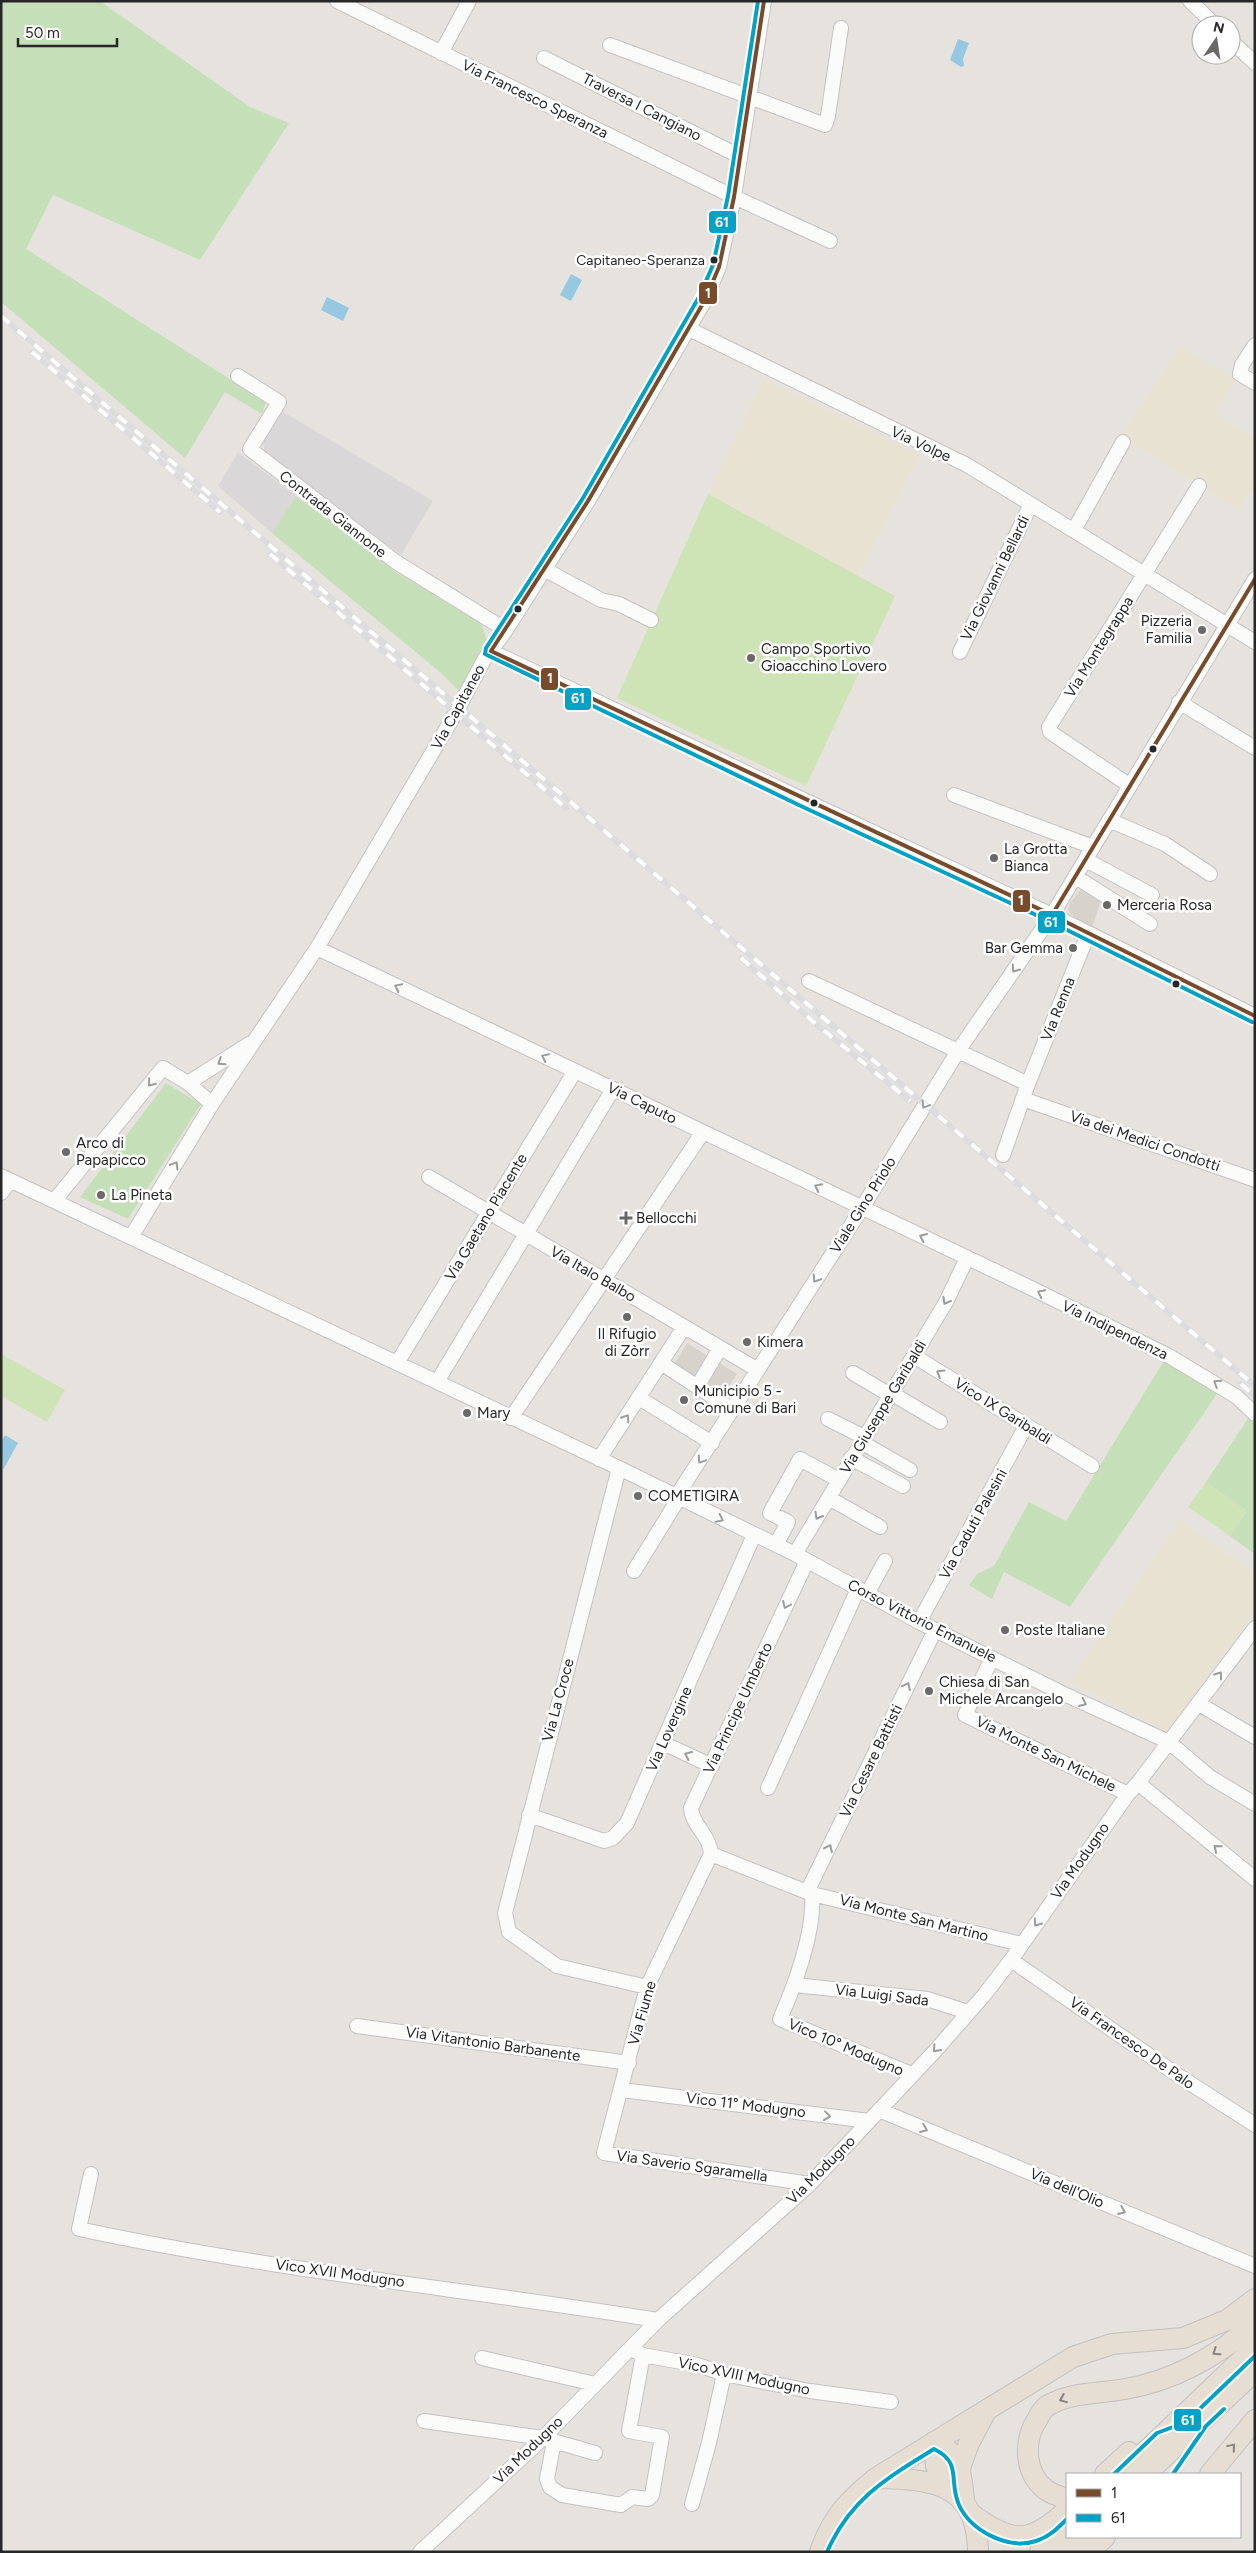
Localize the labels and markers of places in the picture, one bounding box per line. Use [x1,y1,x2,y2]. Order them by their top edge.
place label: Capitaneo-Speranza [576,252,705,269]
marker: Capitaneo-Speranza [709,255,719,265]
unlabelled marker [513,604,523,614]
place label: Pizzeria Familia [1141,612,1192,647]
marker: Pizzeria Familia [1196,624,1208,636]
place label: Campo Sportivo Gioacchino Lovero [761,640,887,675]
marker: Campo Sportivo Gioacchino Lovero [745,652,757,664]
unlabelled marker [1148,744,1158,754]
unlabelled marker [809,798,819,808]
place label: La Grotta Bianca [1004,840,1067,875]
marker: La Grotta Bianca [988,852,1000,864]
place label: Merceria Rosa [1117,896,1212,914]
marker: Merceria Rosa [1101,899,1113,911]
place label: Bar Gemma [985,939,1063,957]
marker: Bar Gemma [1067,942,1079,954]
unlabelled marker [1171,979,1181,989]
place label: Arco di Papapicco [76,1134,146,1169]
marker: Arco di Papapicco [60,1146,72,1158]
place label: La Pineta [111,1186,172,1204]
marker: La Pineta [95,1189,107,1201]
place label: Bellocchi [636,1209,697,1227]
marker: Bellocchi [620,1212,632,1224]
marker: Il Rifugio di Zòrr [621,1311,633,1323]
place label: Il Rifugio di Zòrr [598,1325,657,1360]
place label: Kimera [757,1333,803,1351]
marker: Kimera [741,1336,753,1348]
place label: Municipio 5 - Comune di Bari [694,1382,796,1417]
marker: Municipio 5 - Comune di Bari [678,1394,690,1406]
place label: Mary [477,1404,510,1422]
marker: Mary [461,1407,473,1419]
place label: COMETIGIRA [648,1487,739,1505]
marker: COMETIGIRA [632,1490,644,1502]
place label: Poste Italiane [1015,1621,1105,1639]
marker: Poste Italiane [999,1624,1011,1636]
place label: Chiesa di San Michele Arcangelo [939,1673,1064,1708]
marker: Chiesa di San Michele Arcangelo [923,1685,935,1697]

